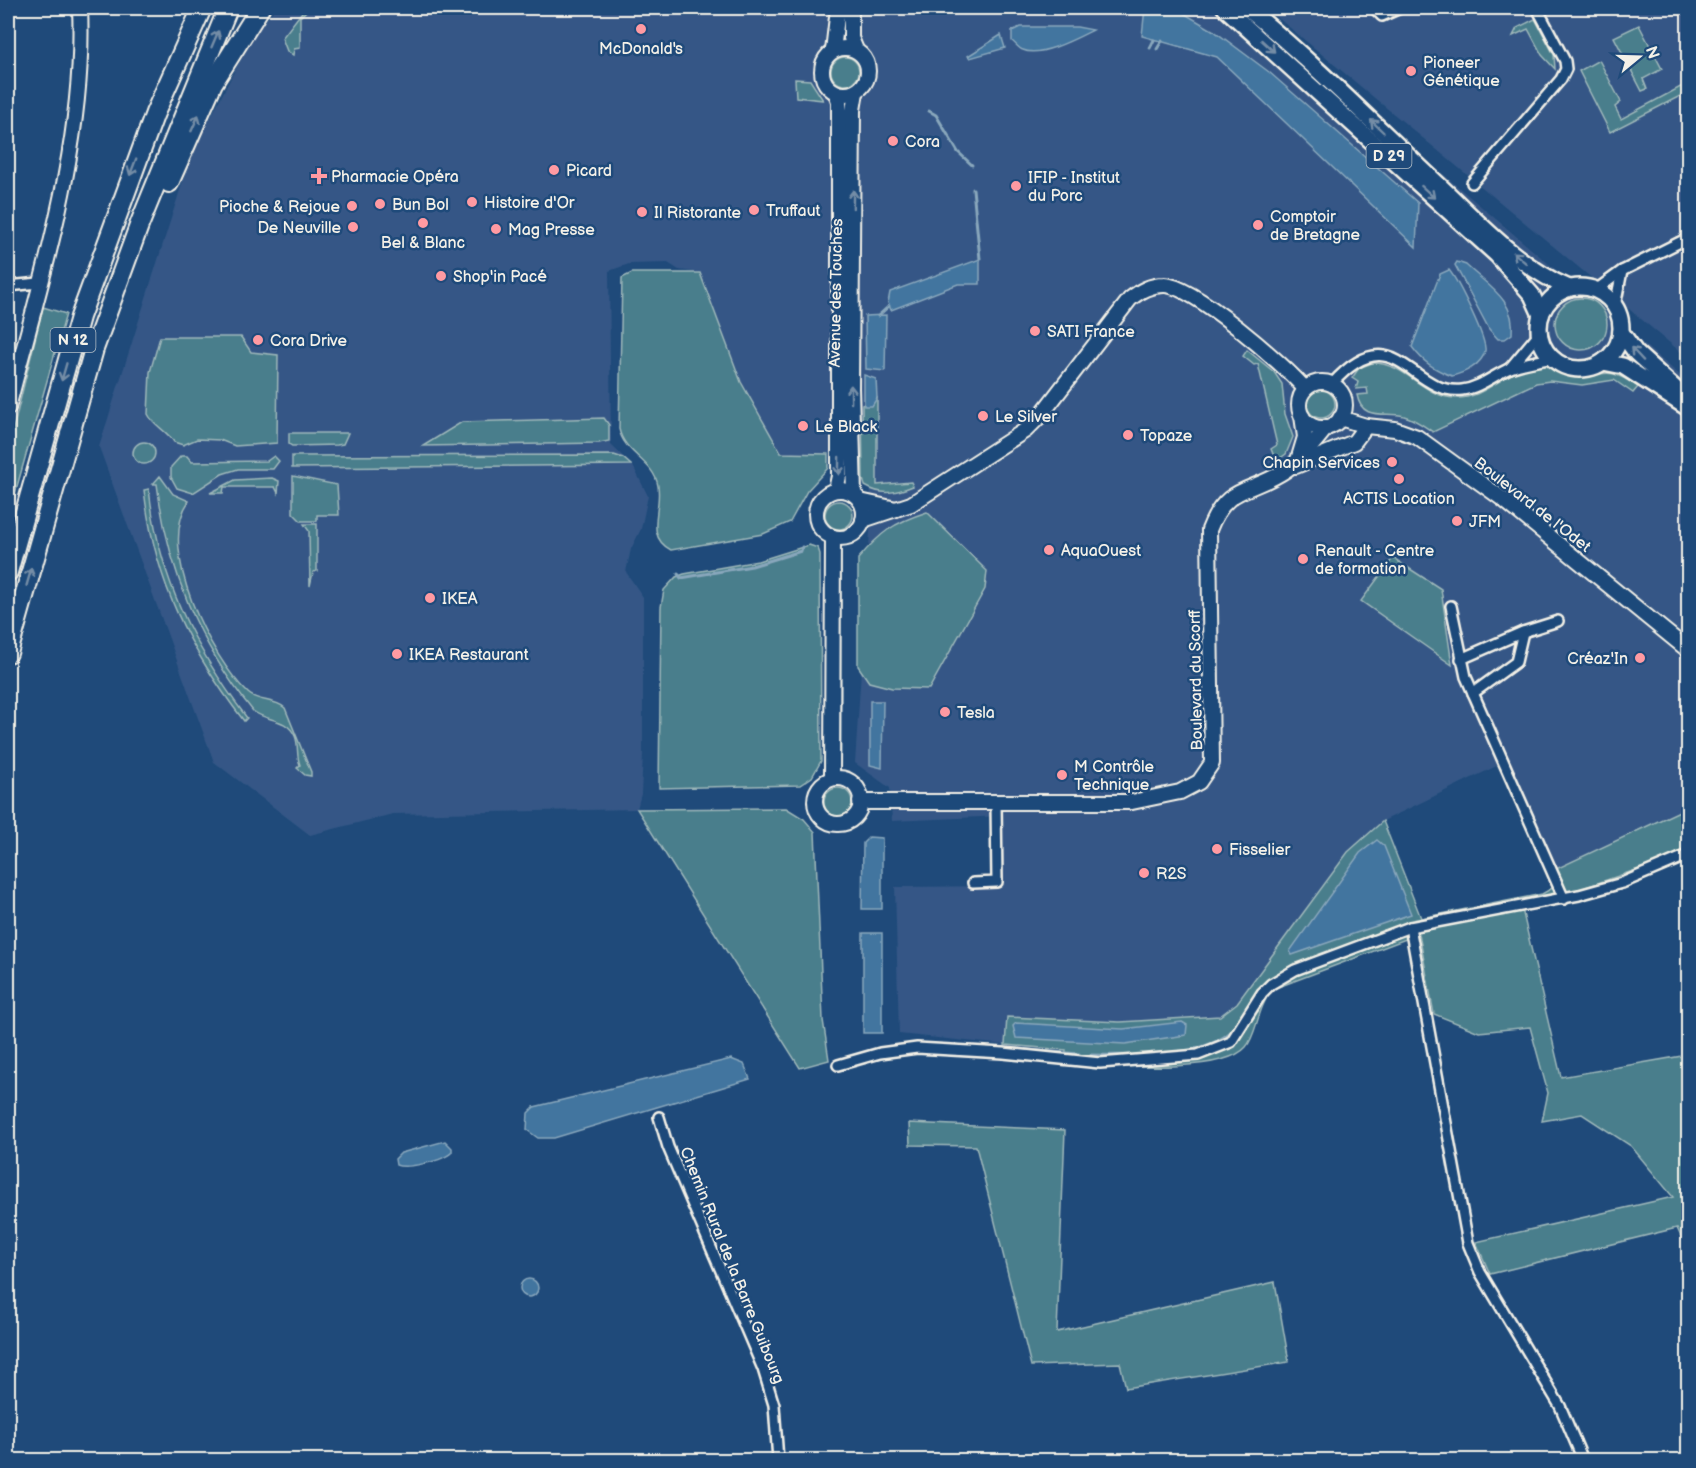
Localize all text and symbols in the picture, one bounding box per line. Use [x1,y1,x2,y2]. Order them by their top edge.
marker: McDonald's [634,22,648,36]
north arrow [1609,27,1669,87]
one-way arrow [210,30,221,48]
one-way arrow [1261,39,1276,54]
place label: McDonald's [599,40,683,59]
text: N [1641,44,1663,61]
place label: Pioneer Génétique [1423,54,1500,91]
marker: Pioneer Génétique [1404,64,1418,78]
one-way arrow [190,114,202,132]
one-way arrow [1369,119,1384,133]
place label: Cora [905,133,940,152]
marker: Cora [886,134,900,148]
road number: D 29 [1366,144,1412,168]
one-way arrow [127,158,138,176]
place label: Picard [566,162,612,181]
marker: Picard [547,163,561,177]
place label: Pharmacie Opéra [331,168,459,187]
marker: Pharmacie Opéra [312,169,326,183]
place label: IFIP - Institut du Porc [1028,169,1120,206]
marker: IFIP - Institut du Porc [1009,179,1023,193]
one-way arrow [1420,185,1435,199]
one-way arrow [847,190,859,210]
place label: Histoire d'Or [484,194,575,213]
marker: Histoire d'Or [465,195,479,209]
place label: Bun Bol [392,196,449,215]
marker: Bun Bol [373,197,387,211]
place label: Pioche & Rejoue [219,198,341,217]
marker: Pioche & Rejoue [345,199,359,213]
place label: Truffaut [766,202,821,221]
marker: Truffaut [747,203,761,217]
place label: Il Ristorante [654,204,741,223]
marker: Il Ristorante [635,205,649,219]
place label: Comptoir de Bretagne [1270,208,1361,245]
marker: Bel & Blanc [416,216,430,230]
street label: Avenue des Touches [826,218,847,368]
marker: Comptoir de Bretagne [1251,218,1265,232]
place label: De Neuville [257,219,342,238]
marker: De Neuville [346,220,360,234]
place label: Mag Presse [508,221,595,240]
marker: Mag Presse [489,222,503,236]
place label: Bel & Blanc [381,234,465,253]
one-way arrow [1513,251,1528,265]
place label: Shop'in Pacé [453,268,547,287]
marker: Shop'in Pacé [434,269,448,283]
place label: SATI France [1047,323,1135,342]
marker: SATI France [1028,324,1042,338]
road number: N 12 [50,328,96,352]
place label: Cora Drive [270,332,347,351]
marker: Cora Drive [251,333,265,347]
one-way arrow [1630,347,1644,362]
one-way arrow [58,362,69,381]
one-way arrow [845,385,857,405]
place label: Le Silver [995,408,1057,427]
marker: Le Silver [976,409,990,423]
place label: Le Black [815,418,878,437]
marker: Le Black [796,419,810,433]
place label: Topaze [1140,427,1193,446]
marker: Topaze [1121,428,1135,442]
place label: Chapin Services [1262,454,1380,473]
street label: Boulevard de l'Odet [1470,454,1594,557]
one-way arrow [833,455,845,475]
marker: Chapin Services [1385,455,1399,469]
marker: ACTIS Location [1392,472,1406,486]
place label: ACTIS Location [1343,490,1455,509]
place label: JFM [1469,513,1501,532]
marker: JFM [1450,514,1464,528]
place label: AquaOuest [1061,542,1141,561]
place label: Renault - Centre de formation [1315,542,1435,579]
marker: AquaOuest [1042,543,1056,557]
marker: Renault - Centre de formation [1296,552,1310,566]
one-way arrow [24,567,35,586]
place label: IKEA [442,590,478,609]
marker: IKEA [423,591,437,605]
street label: Boulevard du Scorff [1186,609,1207,751]
place label: IKEA Restaurant [409,646,529,665]
marker: IKEA Restaurant [390,647,404,661]
place label: Créaz'In [1567,650,1628,669]
marker: Créaz'In [1633,651,1647,665]
place label: Tesla [957,704,995,723]
marker: Tesla [938,705,952,719]
place label: M Contrôle Technique [1074,758,1154,795]
marker: M Contrôle Technique [1055,768,1069,782]
place label: Fisselier [1229,841,1290,860]
marker: Fisselier [1210,842,1224,856]
place label: R2S [1156,865,1187,884]
marker: R2S [1137,866,1151,880]
street label: Chemin Rural de la Barre Guibourg [675,1144,788,1387]

